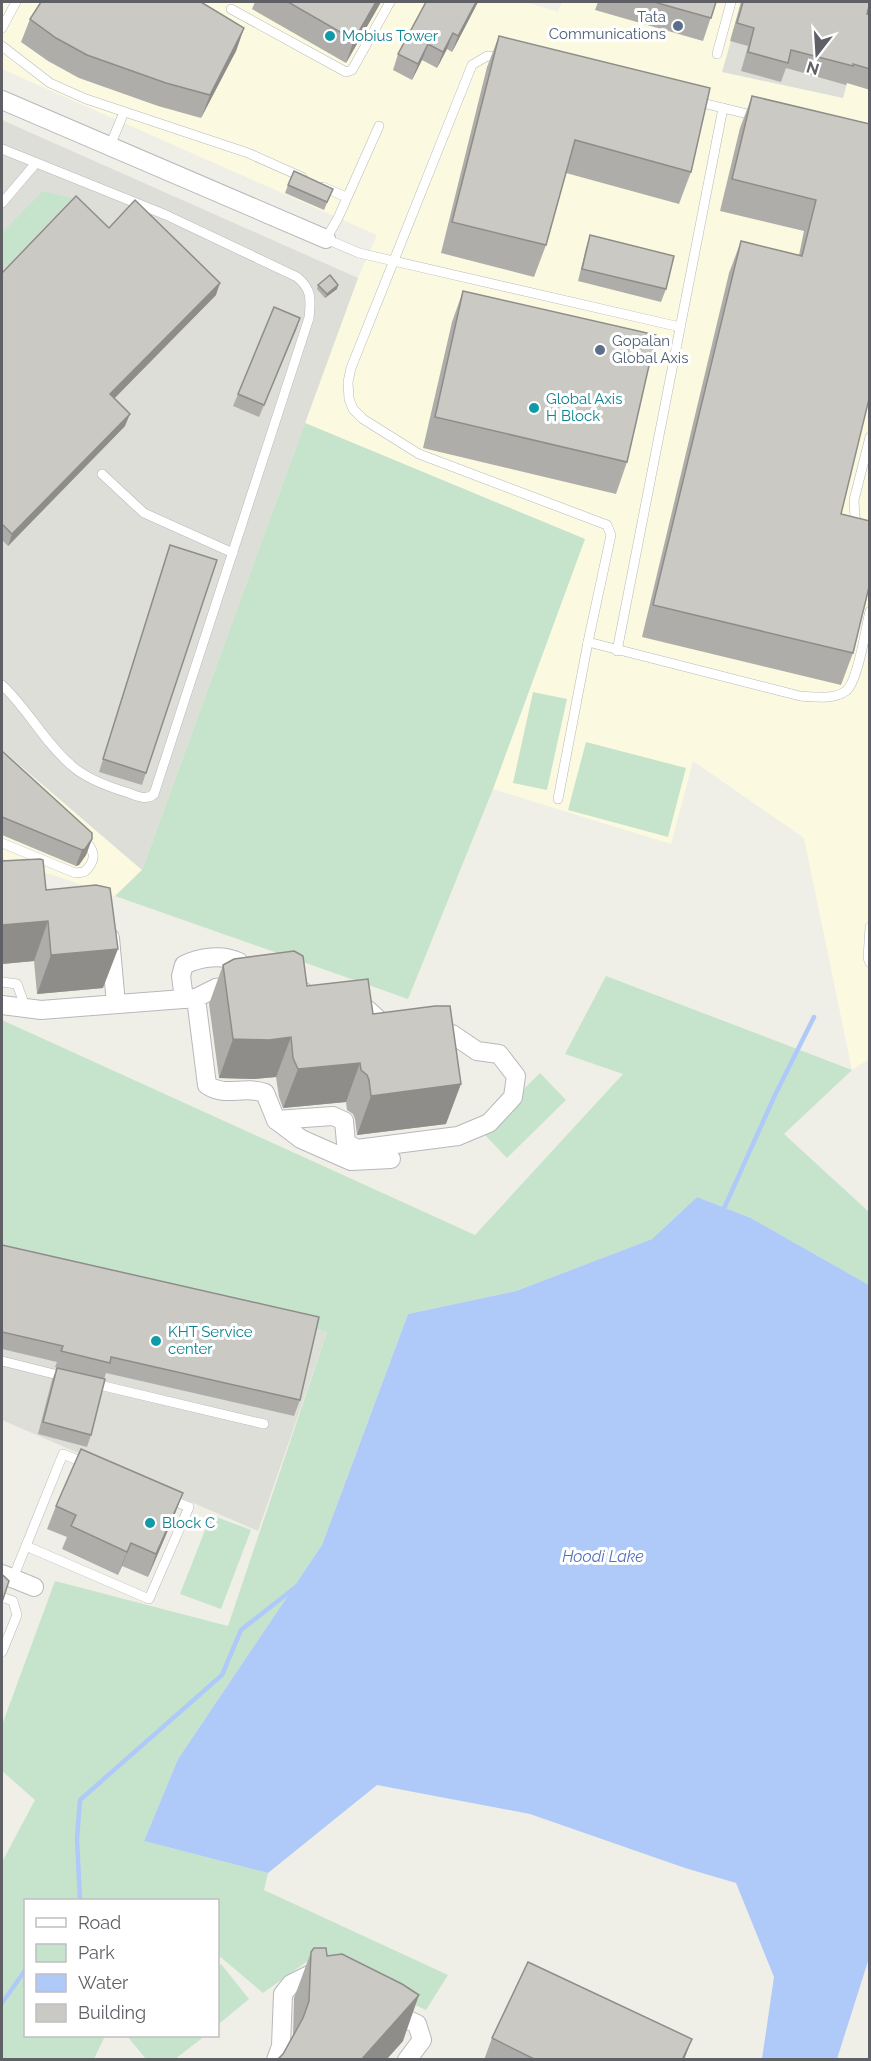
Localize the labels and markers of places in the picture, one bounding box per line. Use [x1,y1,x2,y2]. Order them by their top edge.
place label: Tata Communications [549,8,666,43]
marker: Tata Communications [671,19,685,33]
place label: Mobius Tower [342,27,439,45]
marker: Mobius Tower [323,29,337,43]
place label: Gopalan Global Axis [612,332,688,367]
marker: Gopalan Global Axis [593,343,607,357]
place label: Global Axis H Block [546,390,622,425]
marker: Global Axis H Block [527,401,541,415]
place label: KHT Service center [168,1323,253,1358]
marker: KHT Service center [149,1334,163,1348]
place label: Block C [162,1514,215,1532]
marker: Block C [143,1516,157,1530]

